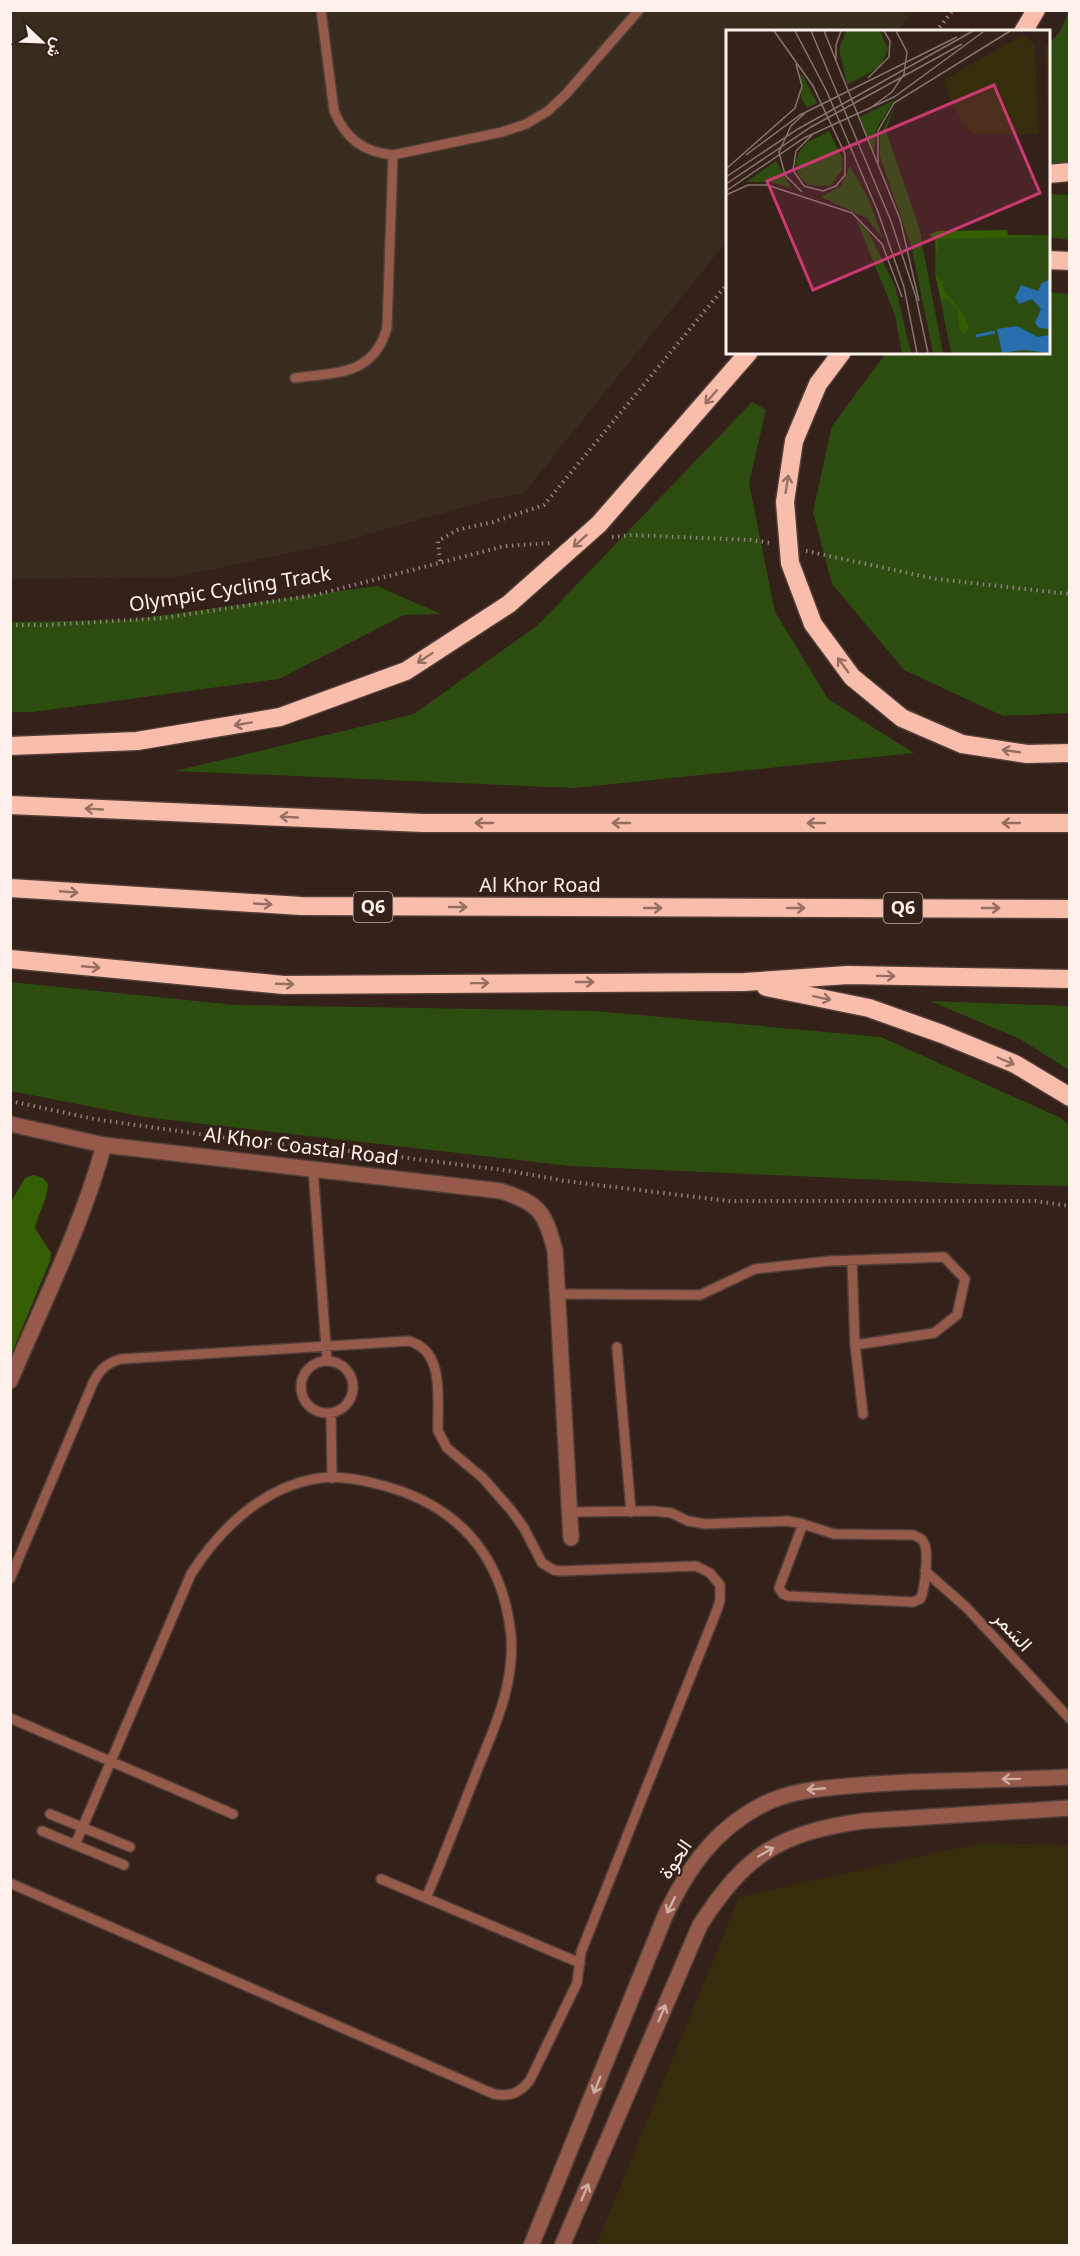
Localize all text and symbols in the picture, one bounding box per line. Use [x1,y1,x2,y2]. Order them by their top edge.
north arrow [12,12,72,72]
inset map [726,30,1050,354]
text: ش [42,35,70,61]
one-way arrow [704,389,718,404]
one-way arrow [782,475,793,495]
one-way arrow [573,534,588,548]
street label: Olympic Cycling Track [127,559,333,618]
one-way arrow [417,653,434,665]
one-way arrow [837,657,849,674]
one-way arrow [233,718,253,729]
one-way arrow [1002,746,1022,757]
one-way arrow [84,803,104,814]
one-way arrow [279,812,299,823]
one-way arrow [474,817,494,829]
one-way arrow [612,817,632,829]
one-way arrow [807,817,827,829]
one-way arrow [1002,817,1022,829]
street label: Al Khor Road [479,871,601,898]
one-way arrow [58,887,78,898]
road number: Q6 [354,892,392,922]
road number: Q6 [884,893,922,923]
one-way arrow [253,899,273,910]
one-way arrow [448,901,468,913]
one-way arrow [643,902,663,914]
one-way arrow [785,902,805,914]
one-way arrow [980,902,1000,914]
one-way arrow [81,962,101,973]
one-way arrow [876,970,896,982]
one-way arrow [575,976,595,988]
one-way arrow [470,977,490,988]
one-way arrow [275,979,295,990]
one-way arrow [812,993,831,1005]
one-way arrow [997,1056,1015,1067]
street label: Al Khor Coastal Road [202,1120,400,1171]
street label: السَمر [987,1604,1039,1657]
one-way arrow [1002,1773,1022,1784]
one-way arrow [807,1784,827,1795]
street label: الحوة [652,1834,698,1884]
one-way arrow [757,1845,774,1857]
one-way arrow [664,1895,676,1913]
one-way arrow [657,2004,669,2022]
one-way arrow [591,2075,602,2094]
one-way arrow [580,2183,591,2201]

